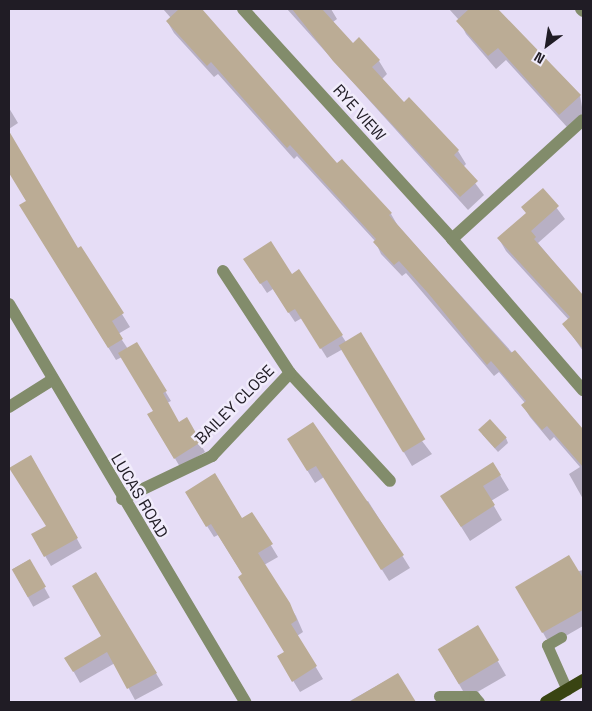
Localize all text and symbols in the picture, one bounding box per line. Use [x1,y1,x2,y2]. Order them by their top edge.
north arrow [522,20,572,70]
text: N [531,48,548,68]
street label: RYE VIEW [329,81,389,145]
street label: BAILEY CLOSE [191,361,279,449]
street label: LUCAS ROAD [106,451,172,541]

